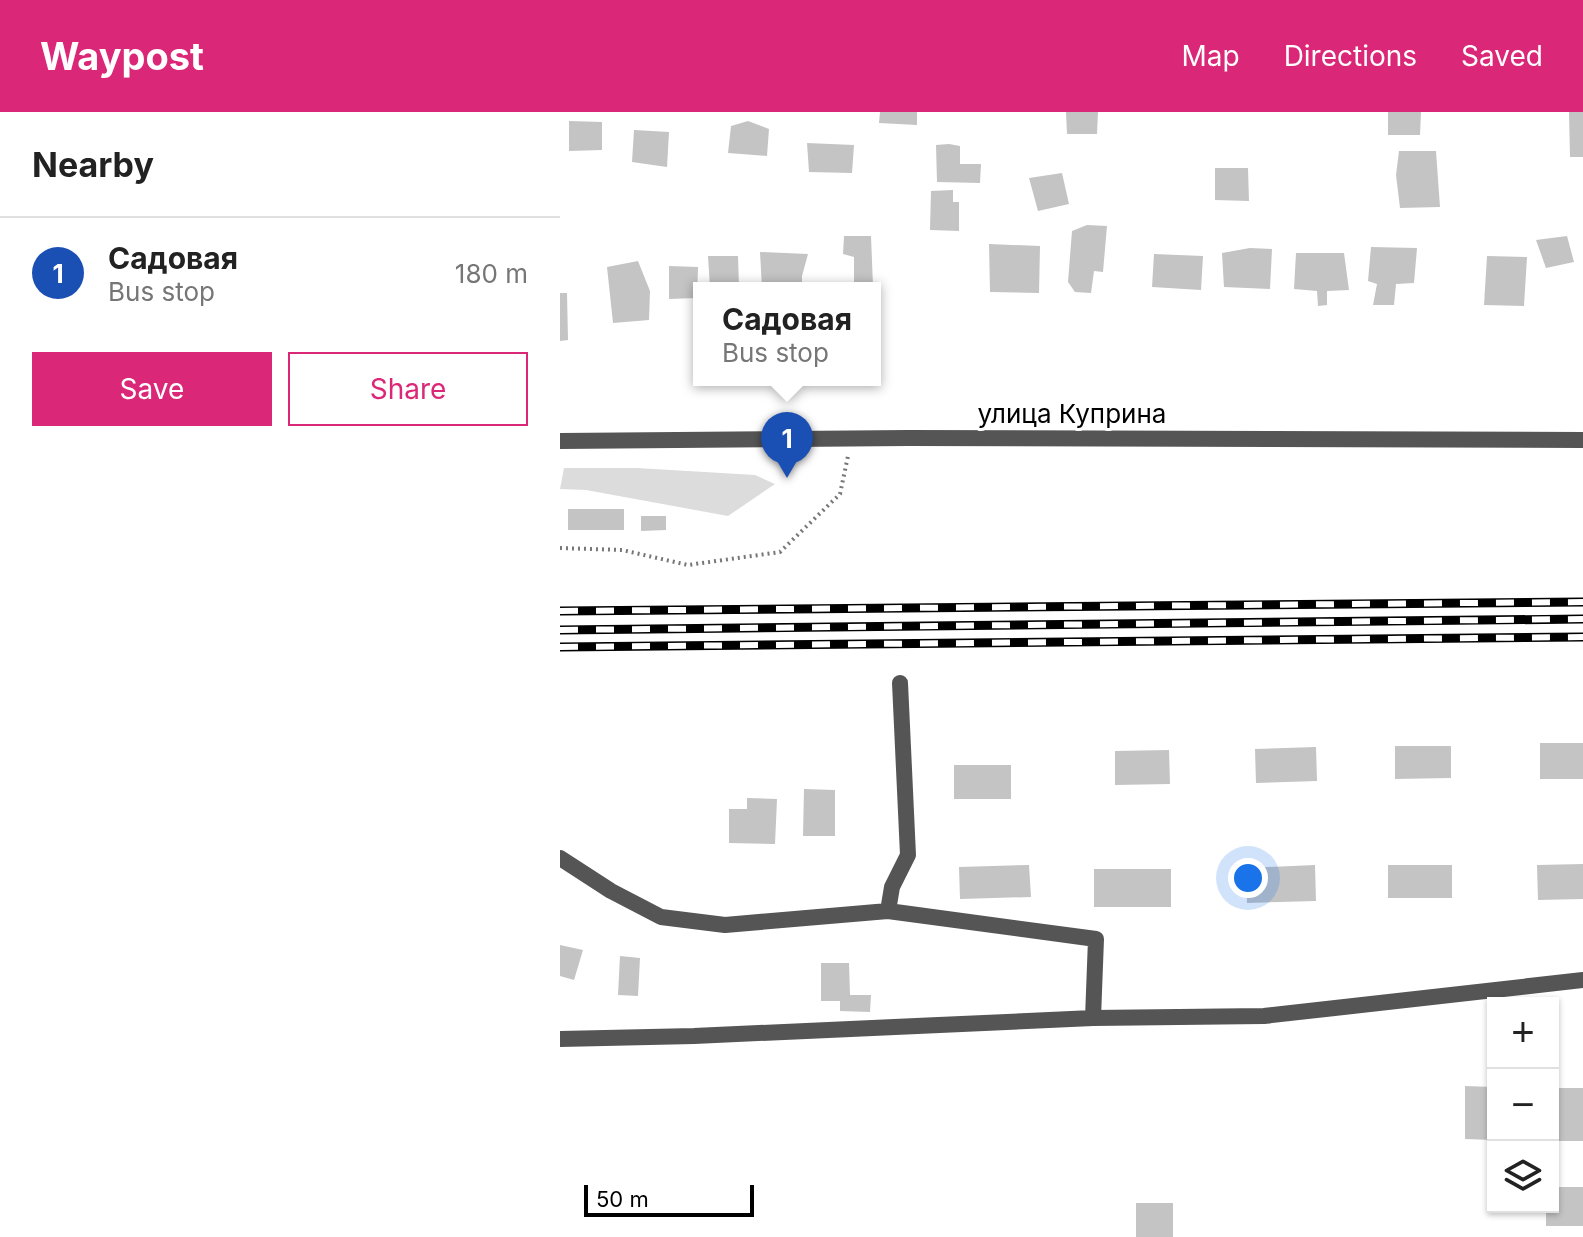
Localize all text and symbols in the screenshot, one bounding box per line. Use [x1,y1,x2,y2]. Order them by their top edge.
text: Waypost [40,33,204,79]
text: Map [1181,39,1240,73]
text: Directions [1284,39,1417,73]
text: Saved [1461,39,1543,73]
text: Nearby [32,144,154,185]
text: Садовая [108,240,238,276]
text: 1 [52,258,64,289]
text: 180 m [455,258,528,289]
text: Bus stop [108,276,215,307]
popup [693,282,881,386]
text: Садовая [722,301,852,337]
text: Bus stop [722,337,829,368]
button: Save [32,352,272,426]
button: Share [288,352,528,426]
street label: улица Куприна [978,398,1166,429]
pin: 1 [761,412,813,478]
your location [1228,858,1268,898]
map controls [1487,997,1559,1213]
button: + [1487,997,1559,1069]
button: − [1487,1069,1559,1141]
button: layers [1487,1141,1559,1213]
scale bar [584,1181,754,1217]
text: 50 m [596,1186,649,1212]

